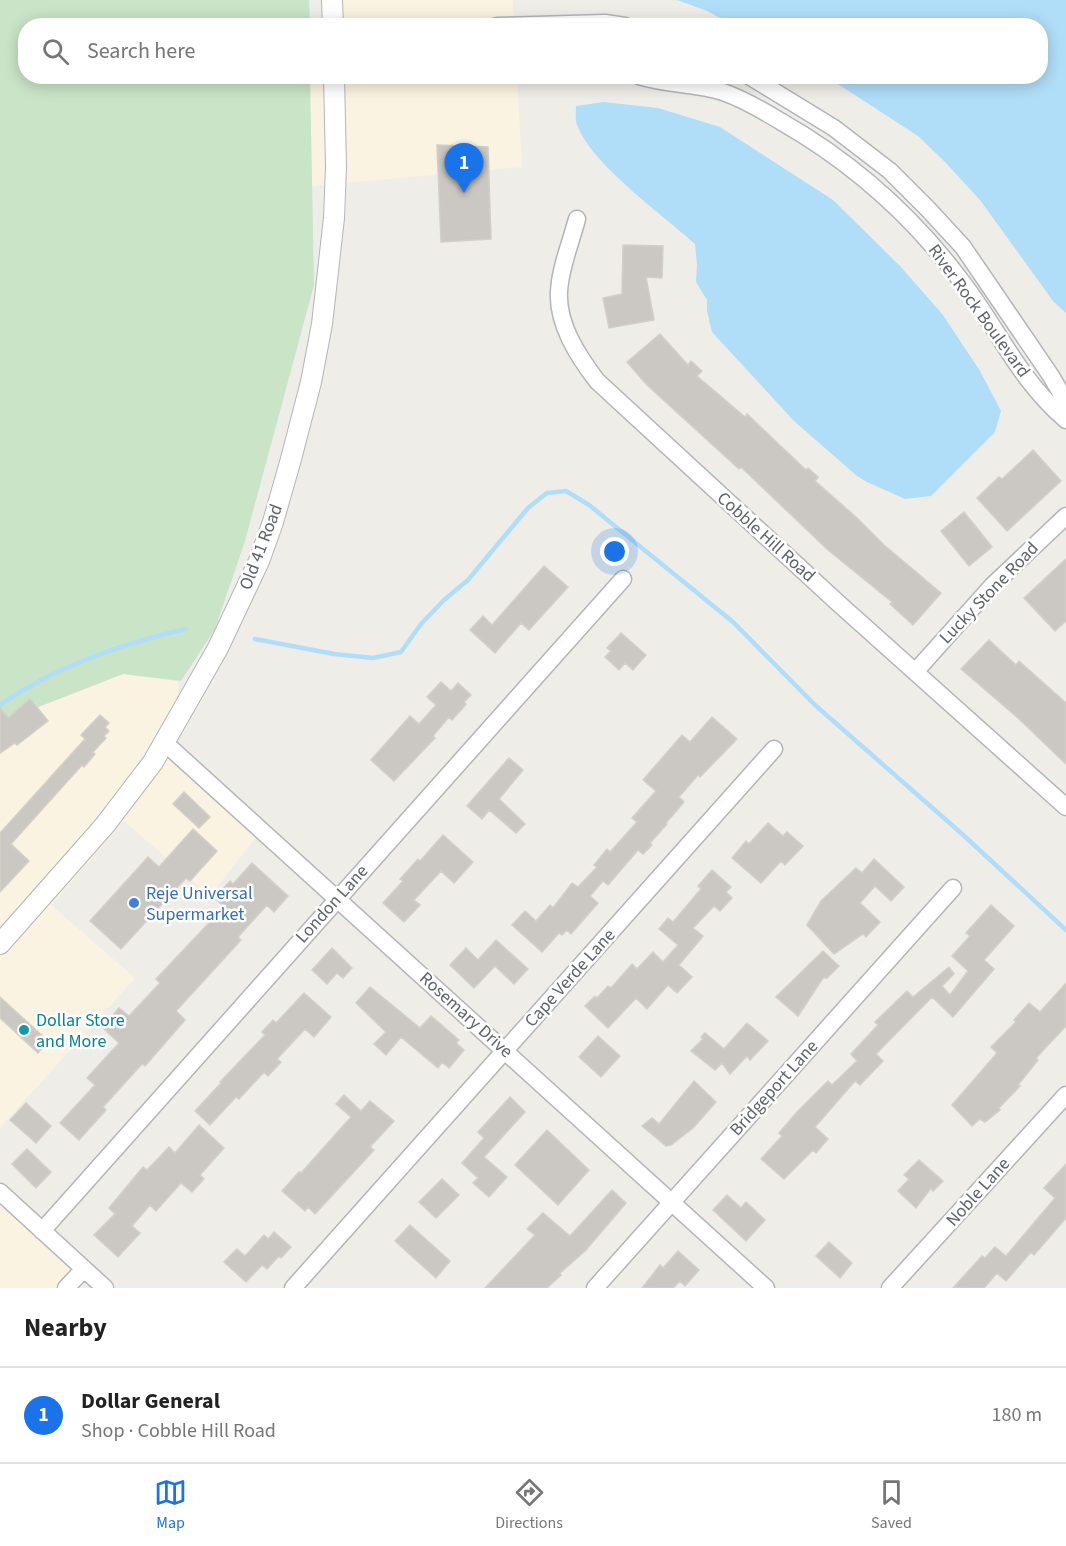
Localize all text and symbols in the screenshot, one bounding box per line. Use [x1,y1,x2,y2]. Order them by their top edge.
search box [18,18,1048,84]
icon: search [39,35,72,68]
text: Search here [87,35,195,67]
pin: 1 [444,144,484,193]
street label: River Rock Boulevard [922,239,1036,383]
street label: Cobble Hill Road [711,486,821,588]
street label: Old 41 Road [233,500,289,594]
street label: Lucky Stone Road [934,536,1044,650]
your location [600,537,629,566]
street label: London Lane [290,859,374,949]
place label: Reje Universal Supermarket [146,881,253,927]
marker: Reje Universal Supermarket [127,896,141,910]
street label: Cape Verde Lane [519,923,621,1033]
street label: Rosemary Drive [414,966,518,1064]
place label: Dollar Store and More [36,1008,125,1054]
marker: Dollar Store and More [17,1023,31,1037]
street label: Bridgeport Lane [724,1035,824,1141]
street label: Noble Lane [940,1152,1016,1232]
text: Nearby [24,1309,107,1346]
text: Dollar General [81,1385,220,1417]
text: 1 [38,1401,49,1429]
text: 180 m [992,1401,1042,1429]
text: Shop · Cobble Hill Road [81,1417,276,1445]
tab: Map [154,1476,187,1534]
tab: Directions [495,1476,563,1534]
tab: Saved [871,1476,912,1534]

